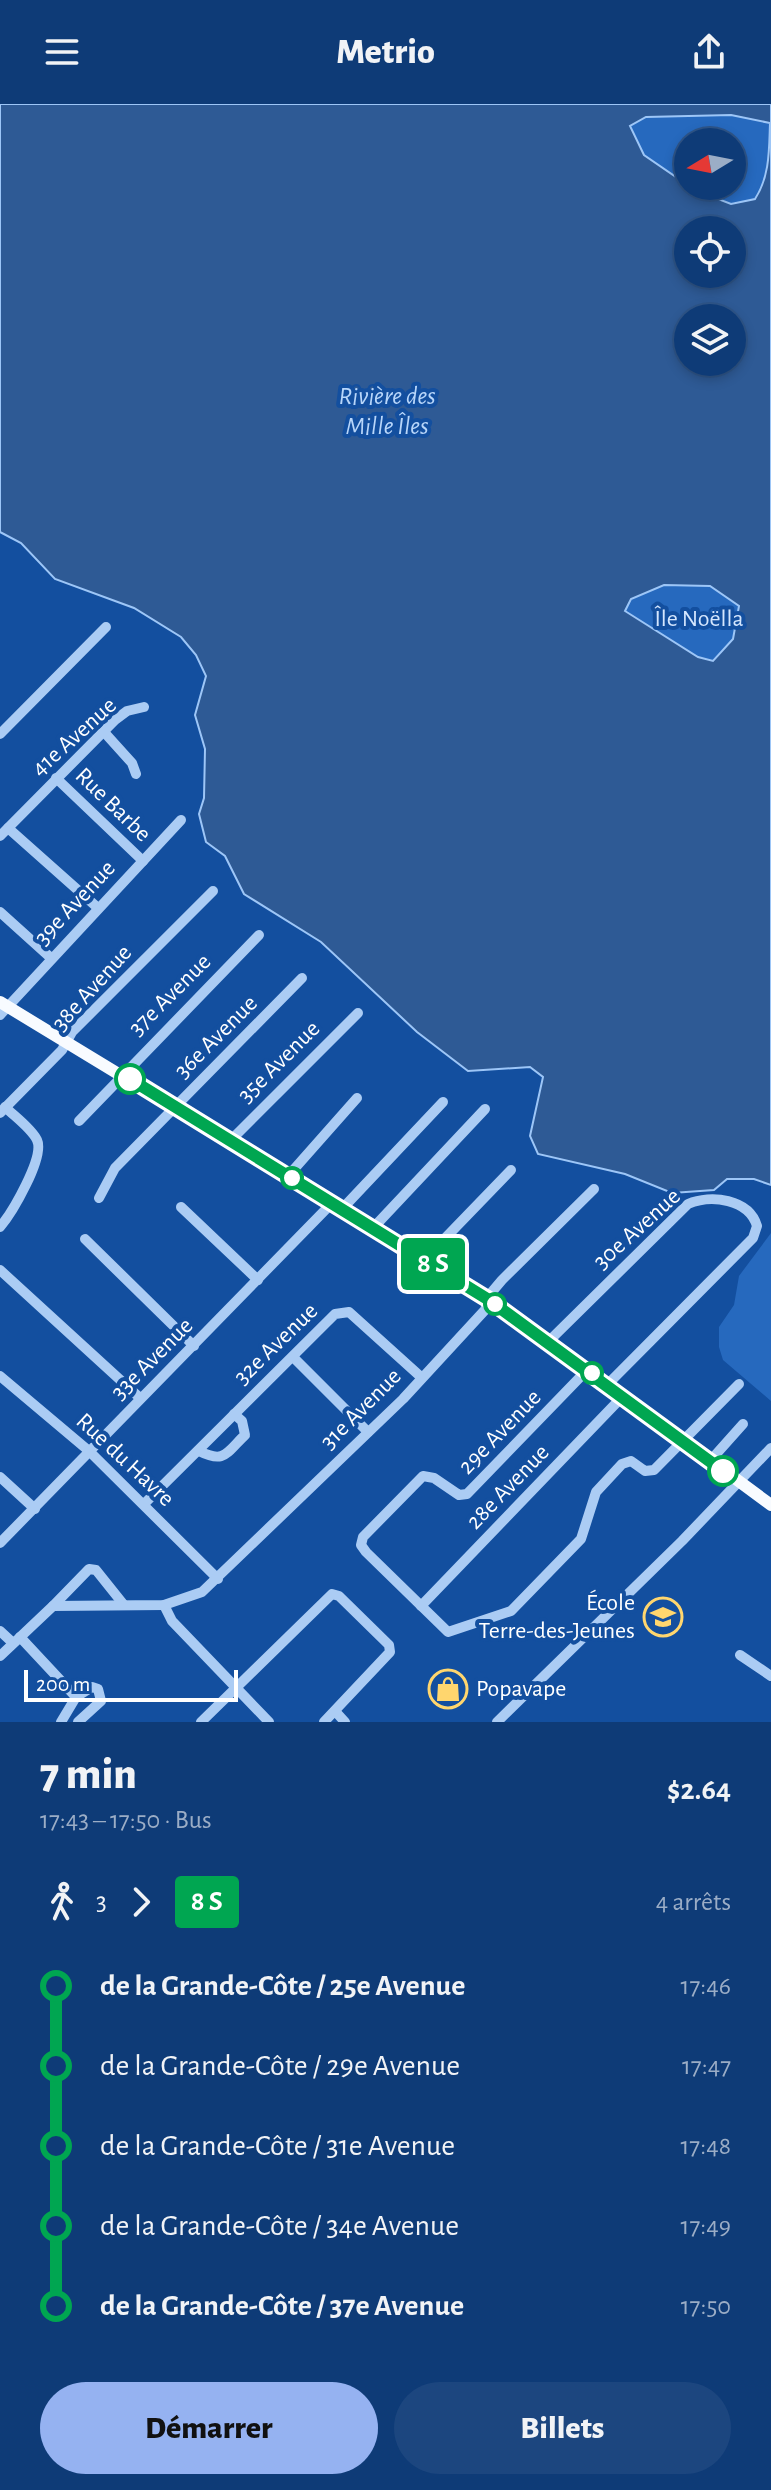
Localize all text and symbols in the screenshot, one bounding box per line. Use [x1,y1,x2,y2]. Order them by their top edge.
icon: menu [40,30,84,74]
icon: share [687,30,731,74]
text: Metrio [336,34,435,70]
north arrow [674,128,746,200]
map controls [674,128,746,376]
button: locate [674,216,746,288]
button: layers [674,304,746,376]
water label: Rivière des Mille Îles [338,383,436,439]
park label: Île Noëlla [654,605,744,631]
street label: 41e Avenue [27,693,121,781]
street label: Rue Barbe [70,763,156,847]
street label: 39e Avenue [30,856,120,950]
street label: 38e Avenue [48,940,136,1036]
street label: 37e Avenue [124,949,216,1041]
street label: 36e Avenue [170,991,262,1083]
street label: 35e Avenue [233,1016,325,1108]
unlabelled marker [115,1064,145,1094]
unlabelled marker [281,1167,303,1189]
street label: 30e Avenue [589,1184,685,1274]
line badge: 8 S [387,1238,479,1290]
text: 8 S [417,1250,449,1278]
unlabelled marker [484,1293,506,1315]
street label: 32e Avenue [230,1299,322,1389]
street label: 33e Avenue [106,1313,198,1405]
unlabelled marker [581,1362,603,1384]
street label: 31e Avenue [316,1364,406,1454]
street label: 29e Avenue [454,1385,546,1479]
street label: Rue du Havre [71,1409,179,1511]
street label: 28e Avenue [462,1440,554,1534]
unlabelled marker [708,1456,738,1486]
place label: École Terre-des-Jeunes [478,1589,635,1643]
school or university icon: École Terre-des-Jeunes [642,1596,684,1638]
scale bar [24,1666,238,1702]
shop icon: Popavape [427,1668,469,1710]
text: 200 m [36,1673,90,1695]
place label: Popavape [476,1677,566,1701]
text: 7 min [40,1753,137,1797]
text: $2.64 [667,1775,731,1805]
text: 17:43 – 17:50 · Bus [40,1807,212,1833]
icon: walk [40,1880,84,1924]
icon: forward [119,1880,163,1924]
text: 8 S [191,1888,223,1916]
text: 3 [96,1889,107,1915]
text: 4 arrêts [656,1889,731,1915]
text: de la Grande-Côte / 25e Avenue [100,1971,465,2001]
text: 17:46 [681,1973,731,1999]
text: de la Grande-Côte / 29e Avenue [100,2051,460,2081]
text: 17:47 [682,2053,731,2079]
text: de la Grande-Côte / 31e Avenue [100,2131,455,2161]
text: 17:48 [680,2133,731,2159]
text: de la Grande-Côte / 34e Avenue [100,2211,459,2241]
text: 17:49 [681,2213,731,2239]
text: de la Grande-Côte / 37e Avenue [100,2291,464,2321]
text: 17:50 [681,2293,731,2319]
button: Démarrer [40,2382,378,2474]
button: Billets [394,2382,731,2474]

